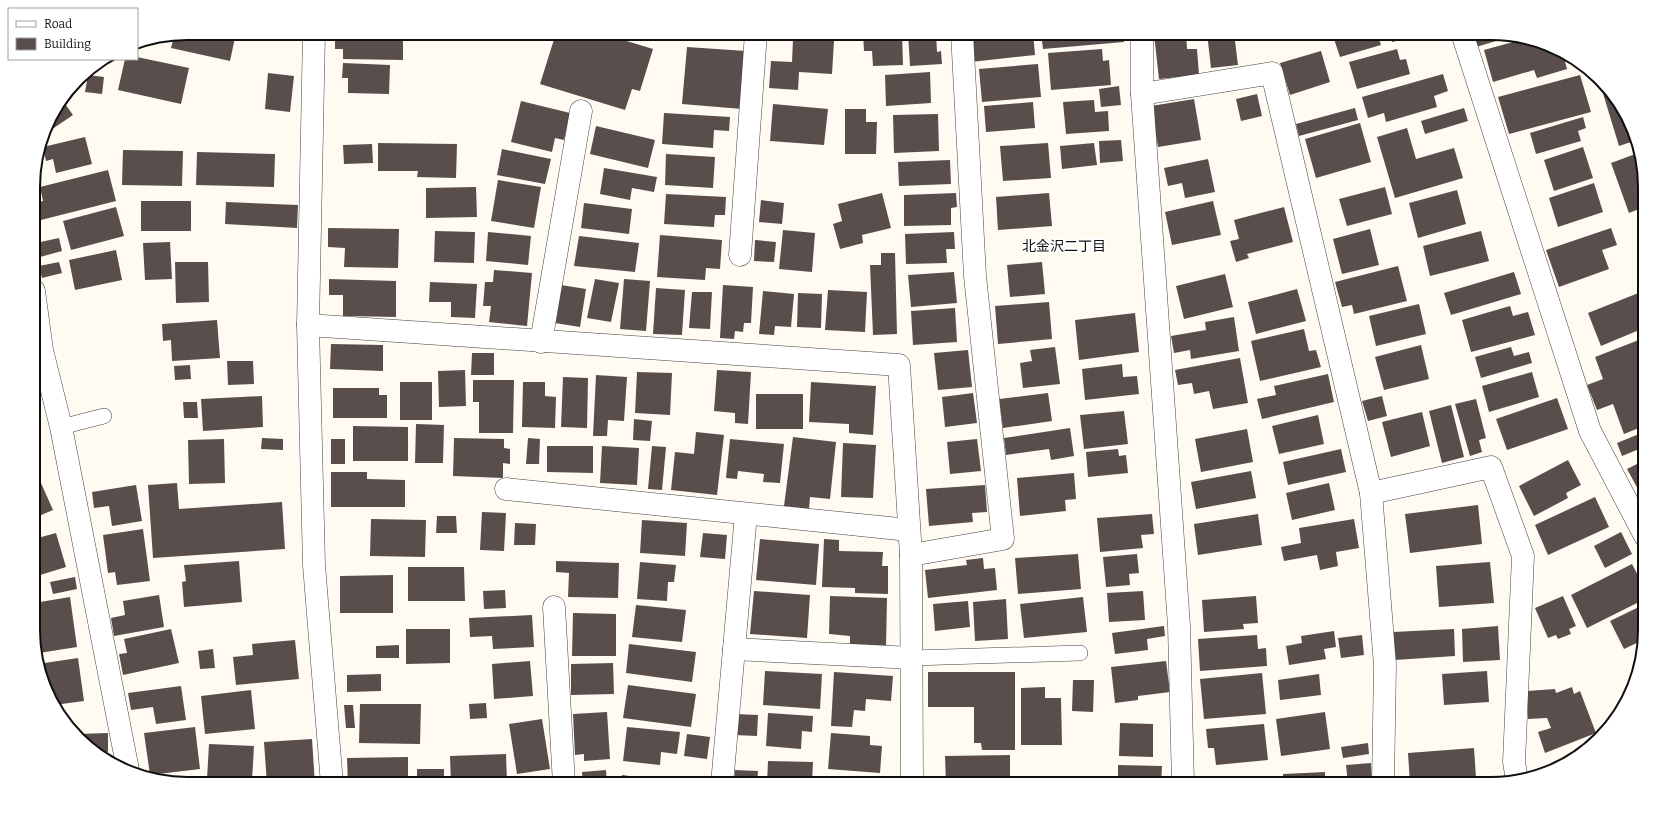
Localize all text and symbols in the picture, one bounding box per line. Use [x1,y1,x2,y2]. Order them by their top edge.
legend [8,8,138,60]
text: Road [44,17,72,31]
text: Building [44,37,91,51]
district label: 北金沢二丁目 [1022,238,1106,255]

